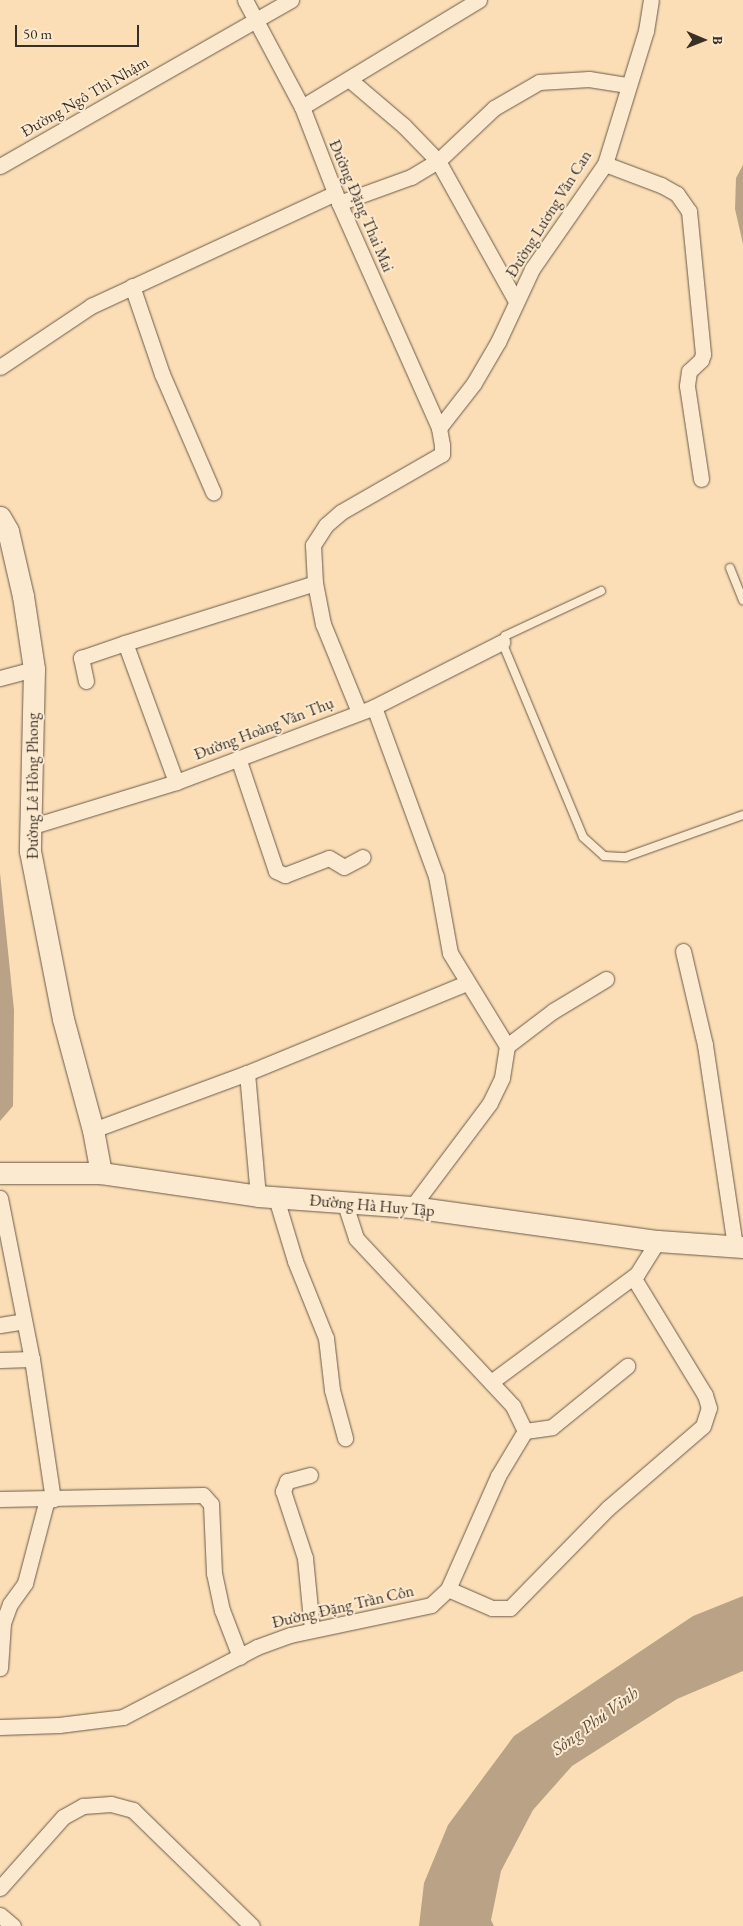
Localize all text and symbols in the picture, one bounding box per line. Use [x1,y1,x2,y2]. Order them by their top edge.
scale bar [18,15,141,47]
north arrow [678,15,728,65]
text: 50 m [23,24,52,43]
text: B [709,36,727,45]
street label: Đường Ngô Thì Nhậm [18,53,152,141]
street label: Đường Đặng Thai Mai [324,137,398,275]
street label: Đường Lương Văn Can [502,147,596,281]
street label: Đường Hoàng Văn Thụ [192,694,336,764]
street label: Đường Lê Hồng Phong [23,713,43,859]
street label: Đường Hà Huy Tập [309,1191,435,1221]
street label: Đường Đặng Trần Côn [270,1581,416,1633]
water label: Sông Phú Vinh [547,1682,643,1760]

